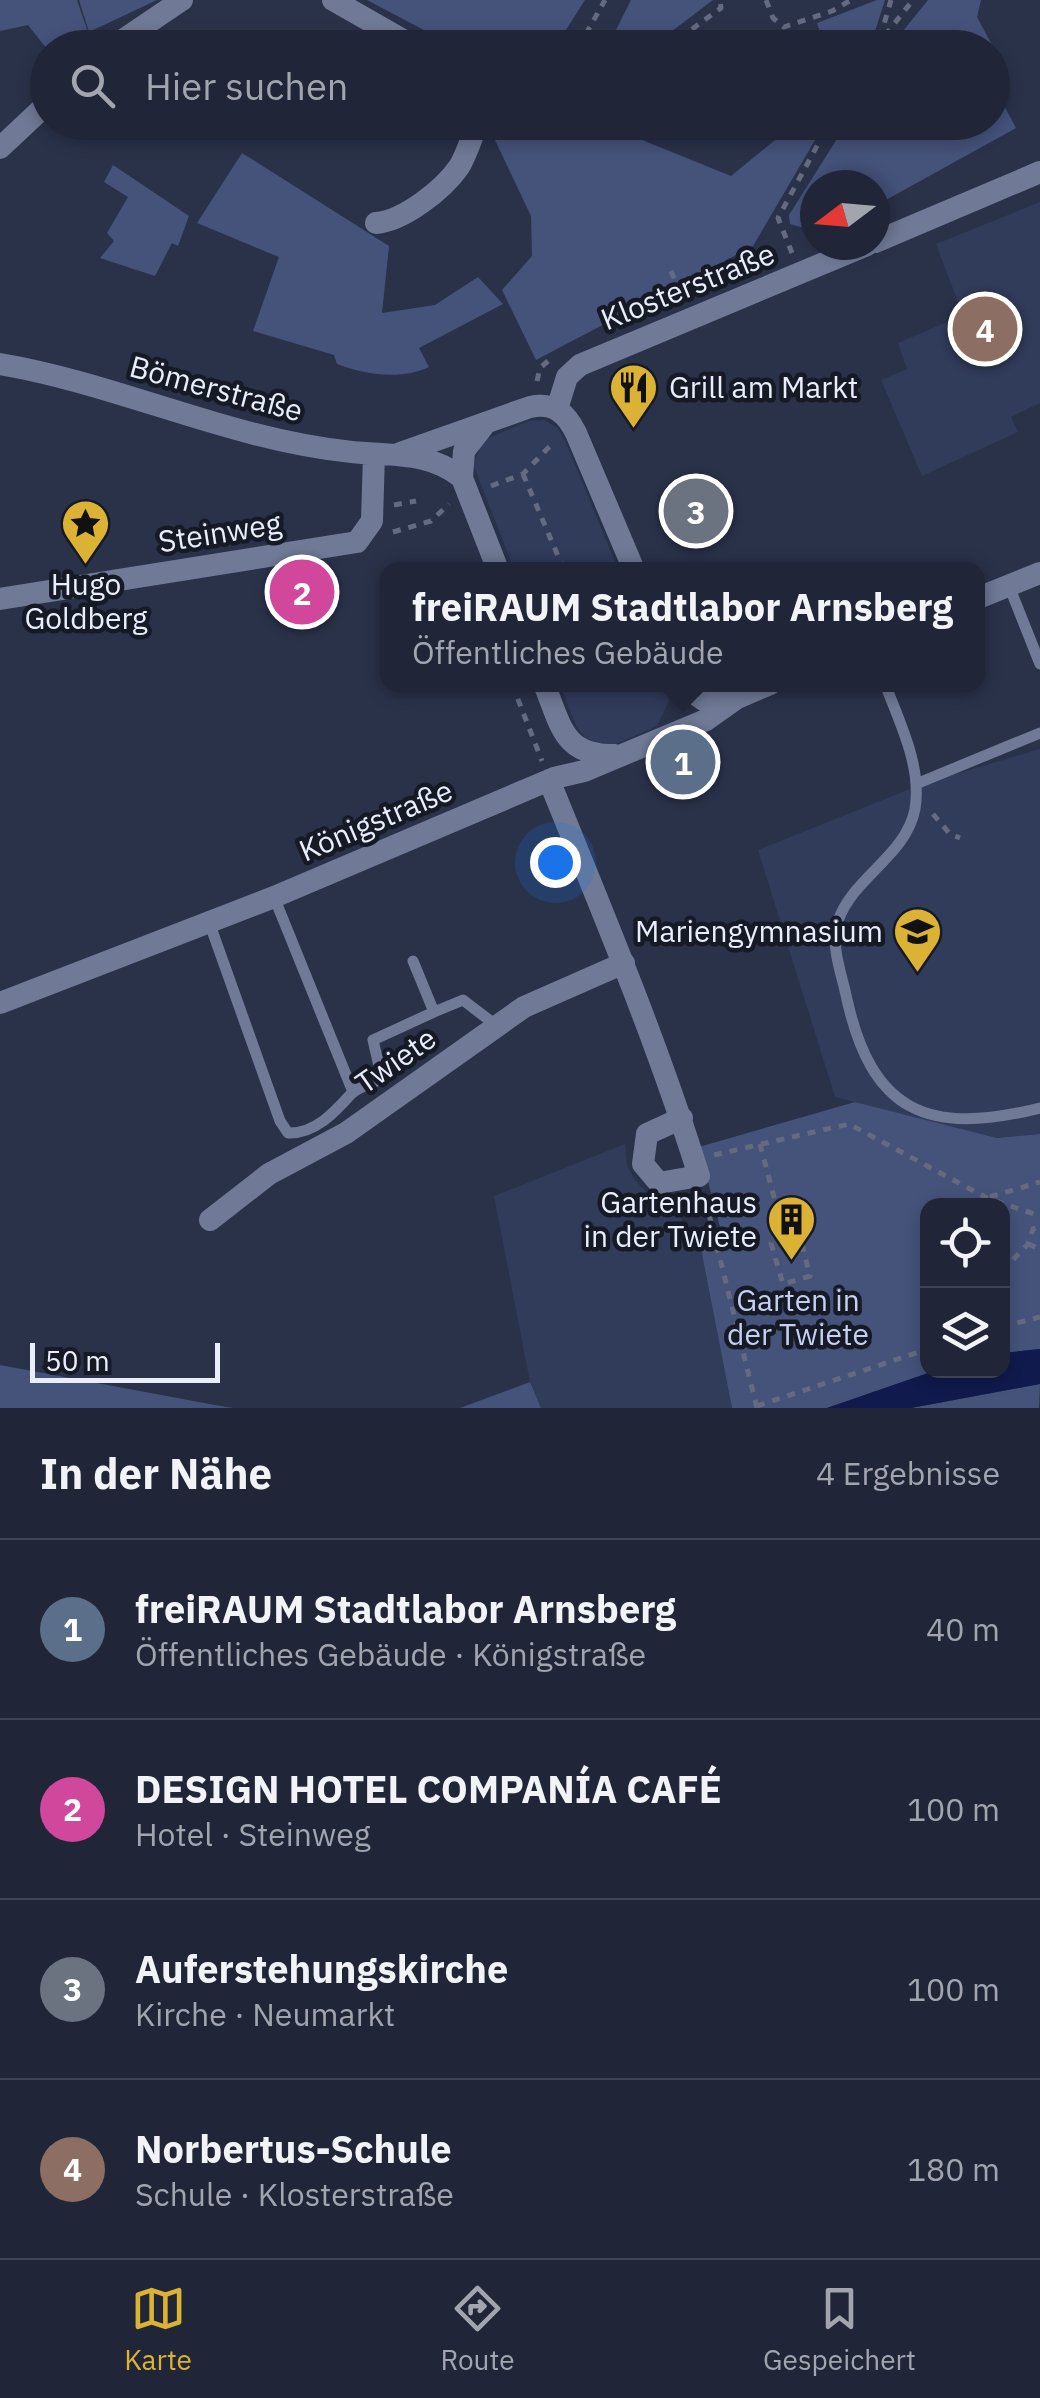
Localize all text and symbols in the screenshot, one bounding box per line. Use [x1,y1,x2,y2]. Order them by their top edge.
search box [30,30,1010,140]
icon: search [65,58,120,113]
text: Hier suchen [145,61,348,110]
north arrow [800,170,890,260]
street label: Klosterstraße [595,233,780,338]
pin: 4 [952,292,1018,366]
street label: Bömerstraße [126,346,307,429]
restaurant icon: Grill am Markt [608,362,660,430]
place label: Grill am Markt [669,367,858,406]
pin: 3 [664,474,728,548]
place icon: Hugo Goldberg [60,498,112,566]
street label: Steinweg [156,503,284,560]
pin: 2 [270,554,334,630]
popup [380,562,985,692]
place label: Hugo Goldberg [24,564,148,637]
text: freiRAUM Stadtlabor Arnsberg [412,582,953,631]
text: Öffentliches Gebäude [412,631,724,673]
pin: 1 [650,724,716,800]
street label: Königstraße [293,770,458,869]
your location [530,837,581,888]
school or university icon: Mariengymnasium [892,906,944,974]
place label: Mariengymnasium [635,911,883,950]
street label: Twiete [347,1018,443,1102]
place label: Gartenhaus in der Twiete [584,1182,757,1255]
building icon: Gartenhaus in der Twiete [766,1194,818,1262]
map controls [920,1198,1010,1378]
button: locate [920,1198,1010,1288]
park label: Garten in der Twiete [727,1280,869,1353]
button: layers [920,1288,1010,1378]
scale bar [30,1338,220,1382]
text: 50 m [45,1342,110,1379]
text: In der Nähe [40,1446,272,1501]
text: 4 Ergebnisse [816,1452,1000,1494]
text: freiRAUM Stadtlabor Arnsberg [135,1584,676,1633]
text: 1 [63,1608,82,1650]
text: 40 m [926,1608,1000,1650]
text: Öffentliches Gebäude · Königstraße [135,1633,646,1675]
text: DESIGN HOTEL COMPANÍA CAFÉ [135,1764,722,1813]
text: 2 [63,1788,82,1830]
text: 100 m [907,1788,1000,1830]
text: Hotel · Steinweg [135,1813,371,1855]
text: Auferstehungskirche [135,1944,508,1993]
text: 3 [63,1968,82,2010]
text: 100 m [907,1968,1000,2010]
text: Kirche · Neumarkt [135,1993,395,2035]
text: Norbertus-Schule [135,2124,452,2173]
text: 4 [63,2148,82,2190]
text: 180 m [907,2148,1000,2190]
text: Schule · Klosterstraße [135,2173,454,2215]
tab: Karte [124,2281,192,2378]
tab: Route [440,2281,515,2378]
tab: Gespeichert [763,2281,916,2378]

